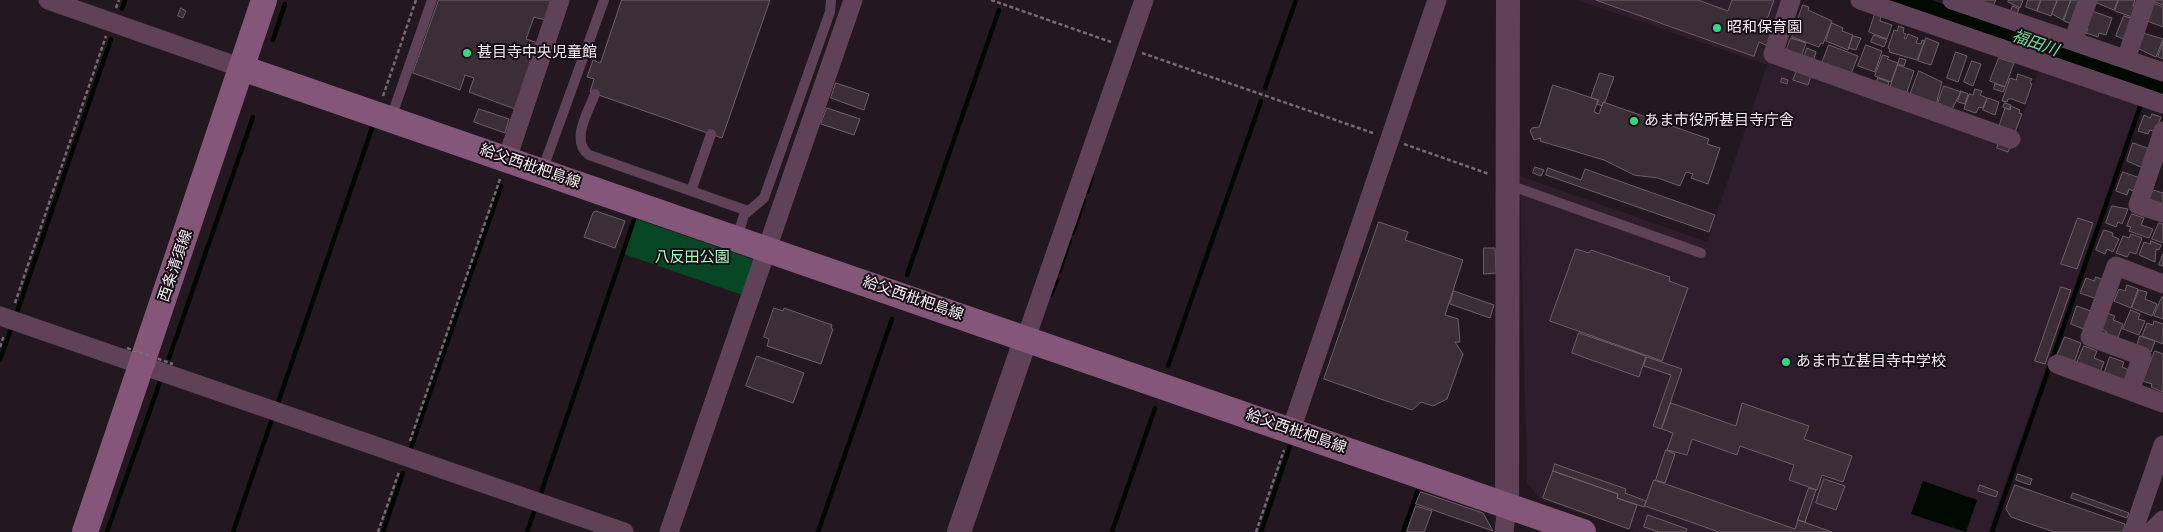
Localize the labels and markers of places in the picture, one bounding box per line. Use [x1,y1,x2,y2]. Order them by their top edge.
place label: 昭和保育園 [1727,19,1802,37]
marker: 昭和保育園 [1711,22,1723,34]
place label: 甚目寺中央児童館 [477,44,597,62]
marker: 甚目寺中央児童館 [461,47,473,59]
place label: あま市役所甚目寺庁舎 [1644,112,1794,130]
marker: あま市役所甚目寺庁舎 [1628,115,1640,127]
place label: あま市立甚目寺中学校 [1796,353,1946,371]
marker: あま市立甚目寺中学校 [1780,356,1792,368]

